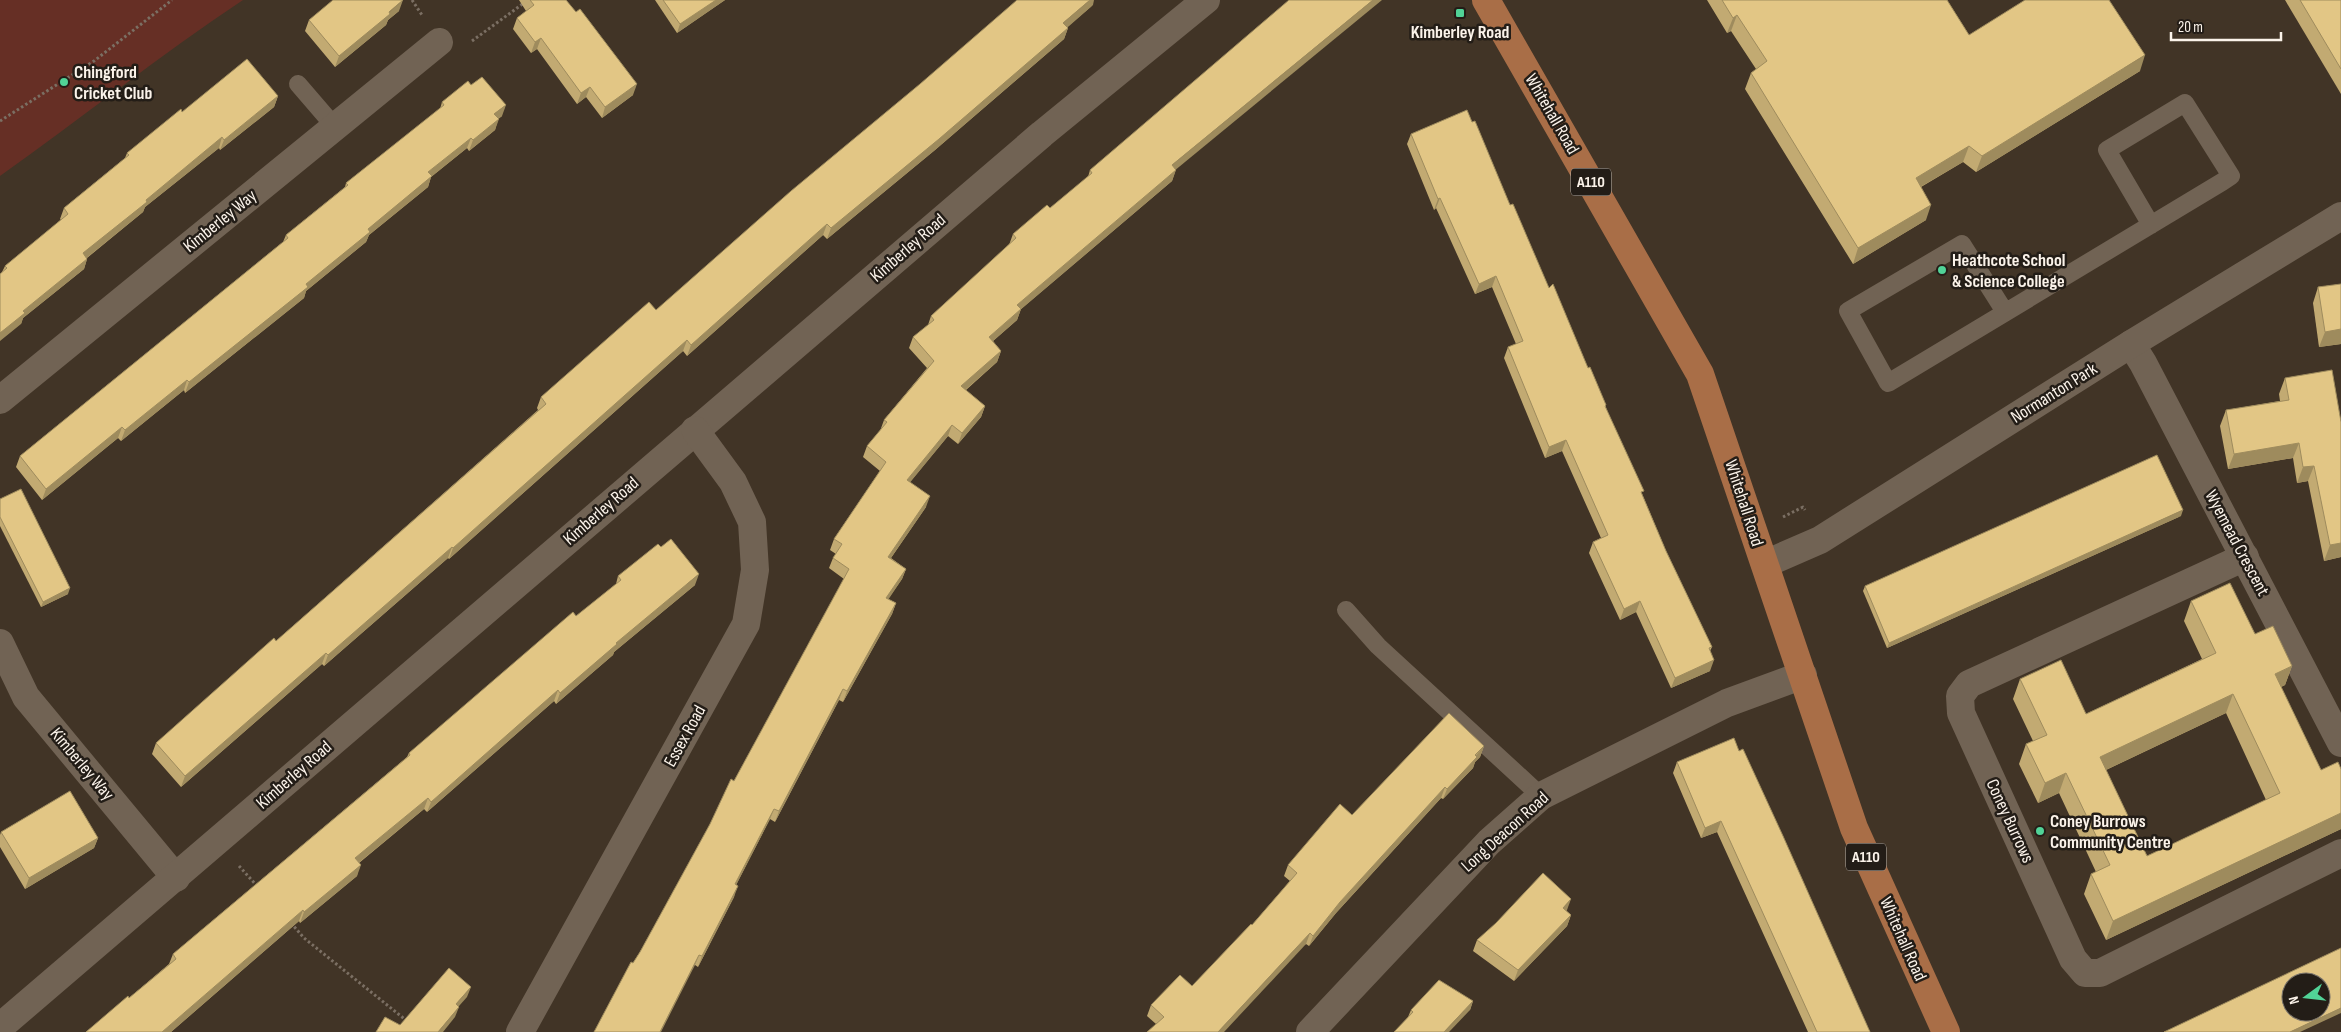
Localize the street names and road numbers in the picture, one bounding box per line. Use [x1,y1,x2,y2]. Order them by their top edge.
street label: Whitehall Road [1521,70,1583,158]
road number: A110 [1571,168,1611,196]
street label: Kimberley Way [179,185,261,257]
street label: Kimberley Road [866,209,950,287]
street label: Normanton Park [2007,358,2101,428]
street label: Whitehall Road [1720,457,1768,549]
street label: Kimberley Road [559,472,643,550]
street label: Wyemead Crescent [2200,487,2274,600]
street label: Essex Road [660,702,710,770]
street label: Kimberley Way [46,723,118,805]
street label: Kimberley Road [252,736,336,814]
street label: Coney Burrows [1981,776,2039,866]
street label: Long Deacon Road [1457,787,1553,877]
road number: A110 [1846,844,1886,870]
street label: Whitehall Road [1875,894,1931,984]

